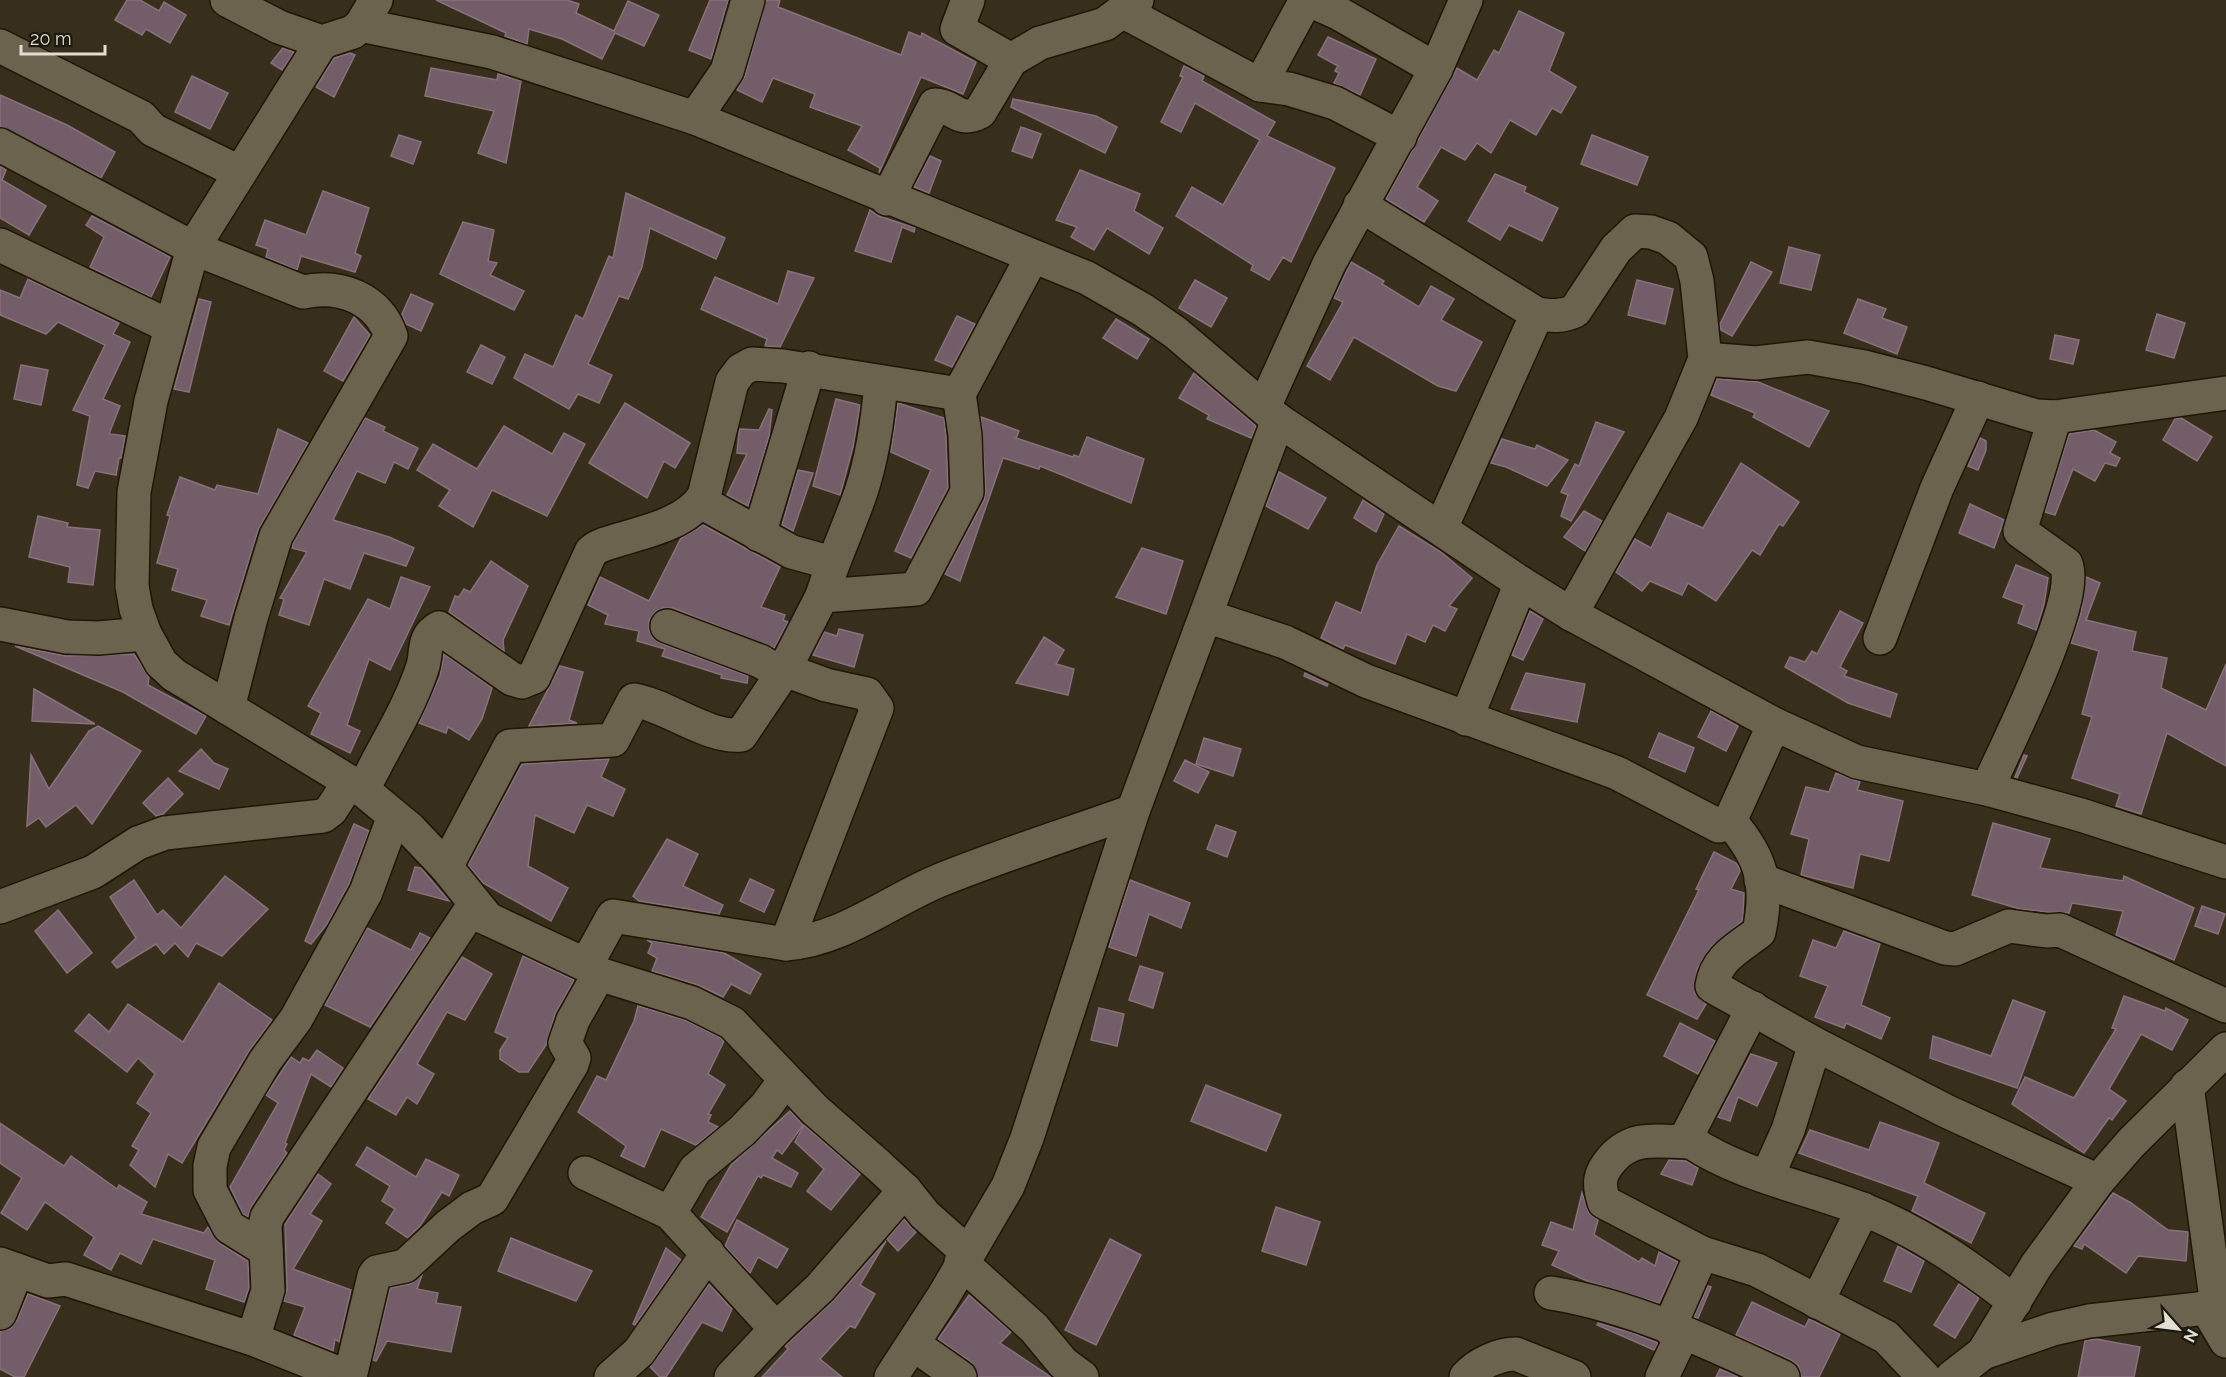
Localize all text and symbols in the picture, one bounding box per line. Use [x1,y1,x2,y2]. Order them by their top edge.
scale bar [21,18,105,56]
text: 20 m [30,28,72,49]
north arrow [2148,1299,2208,1359]
text: N [2180,1326,2202,1346]

